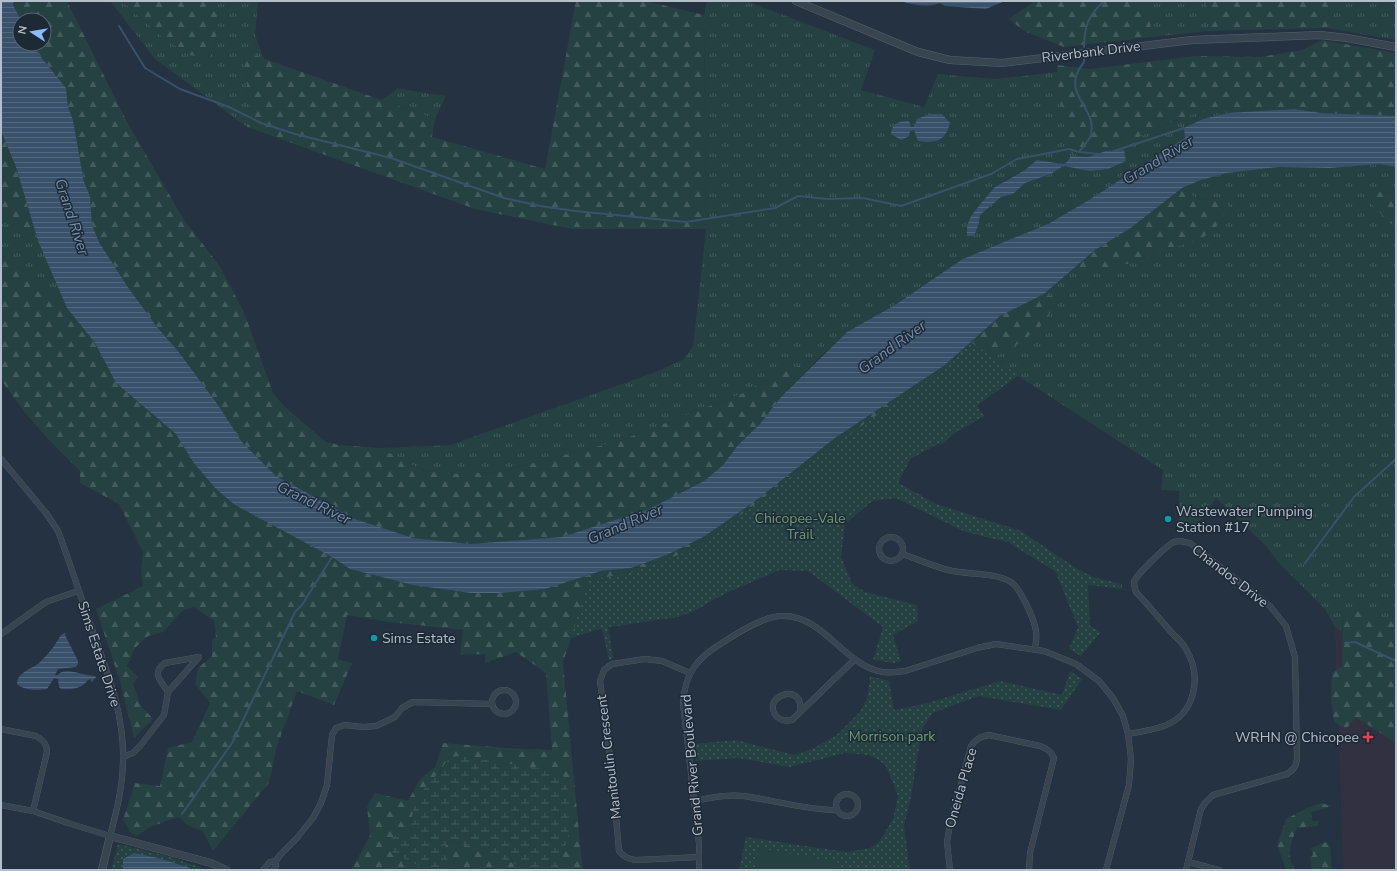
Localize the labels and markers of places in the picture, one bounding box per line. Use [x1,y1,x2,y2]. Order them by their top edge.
place label: Wastewater Pumping Station #17 [1176,502,1313,537]
marker: Wastewater Pumping Station #17 [1163,514,1173,524]
place label: Sims Estate [382,629,456,648]
marker: Sims Estate [369,633,379,643]
place label: WRHN @ Chicopee [1235,728,1359,747]
marker: WRHN @ Chicopee [1362,731,1374,743]

